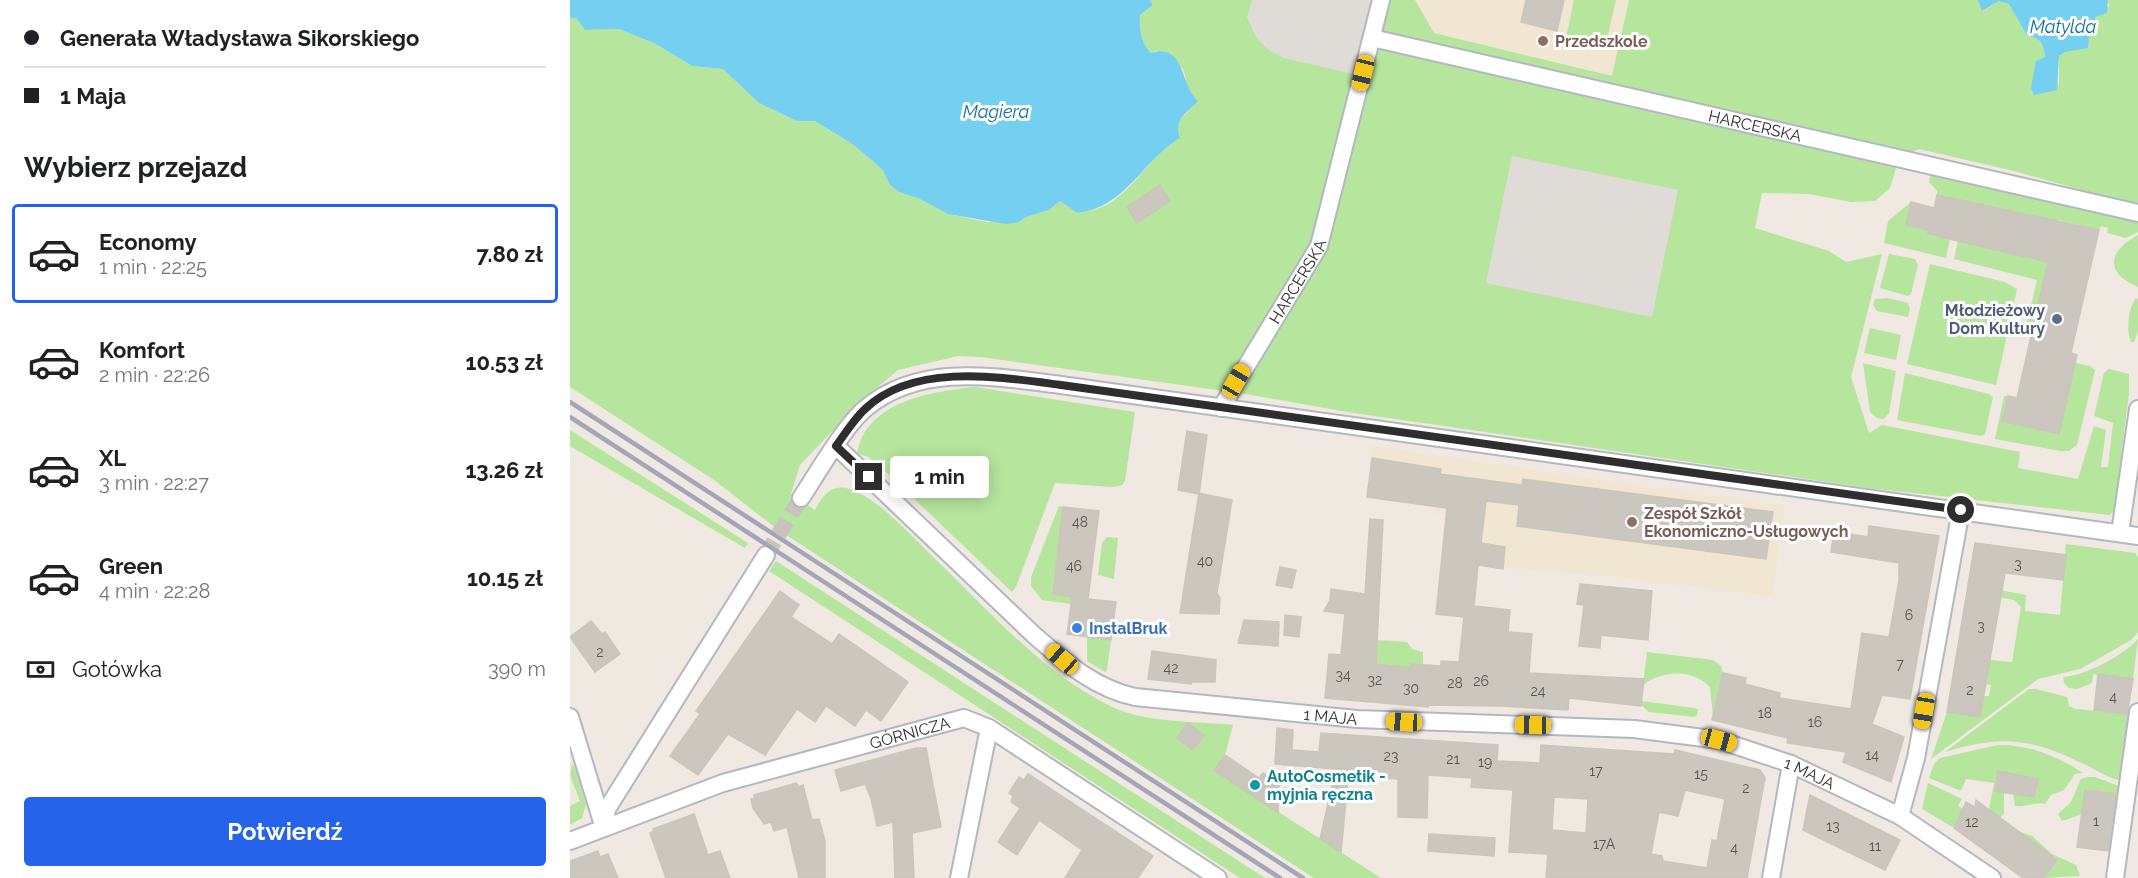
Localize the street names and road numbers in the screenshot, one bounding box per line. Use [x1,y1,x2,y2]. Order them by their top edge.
street label: HARCERSKA [1707,106,1804,145]
street label: HARCERSKA [1265,237,1330,327]
street label: 1 MAJA [1303,704,1358,729]
street label: GÓRNICZA [868,713,952,753]
street label: 1 MAJA [1782,753,1838,793]

